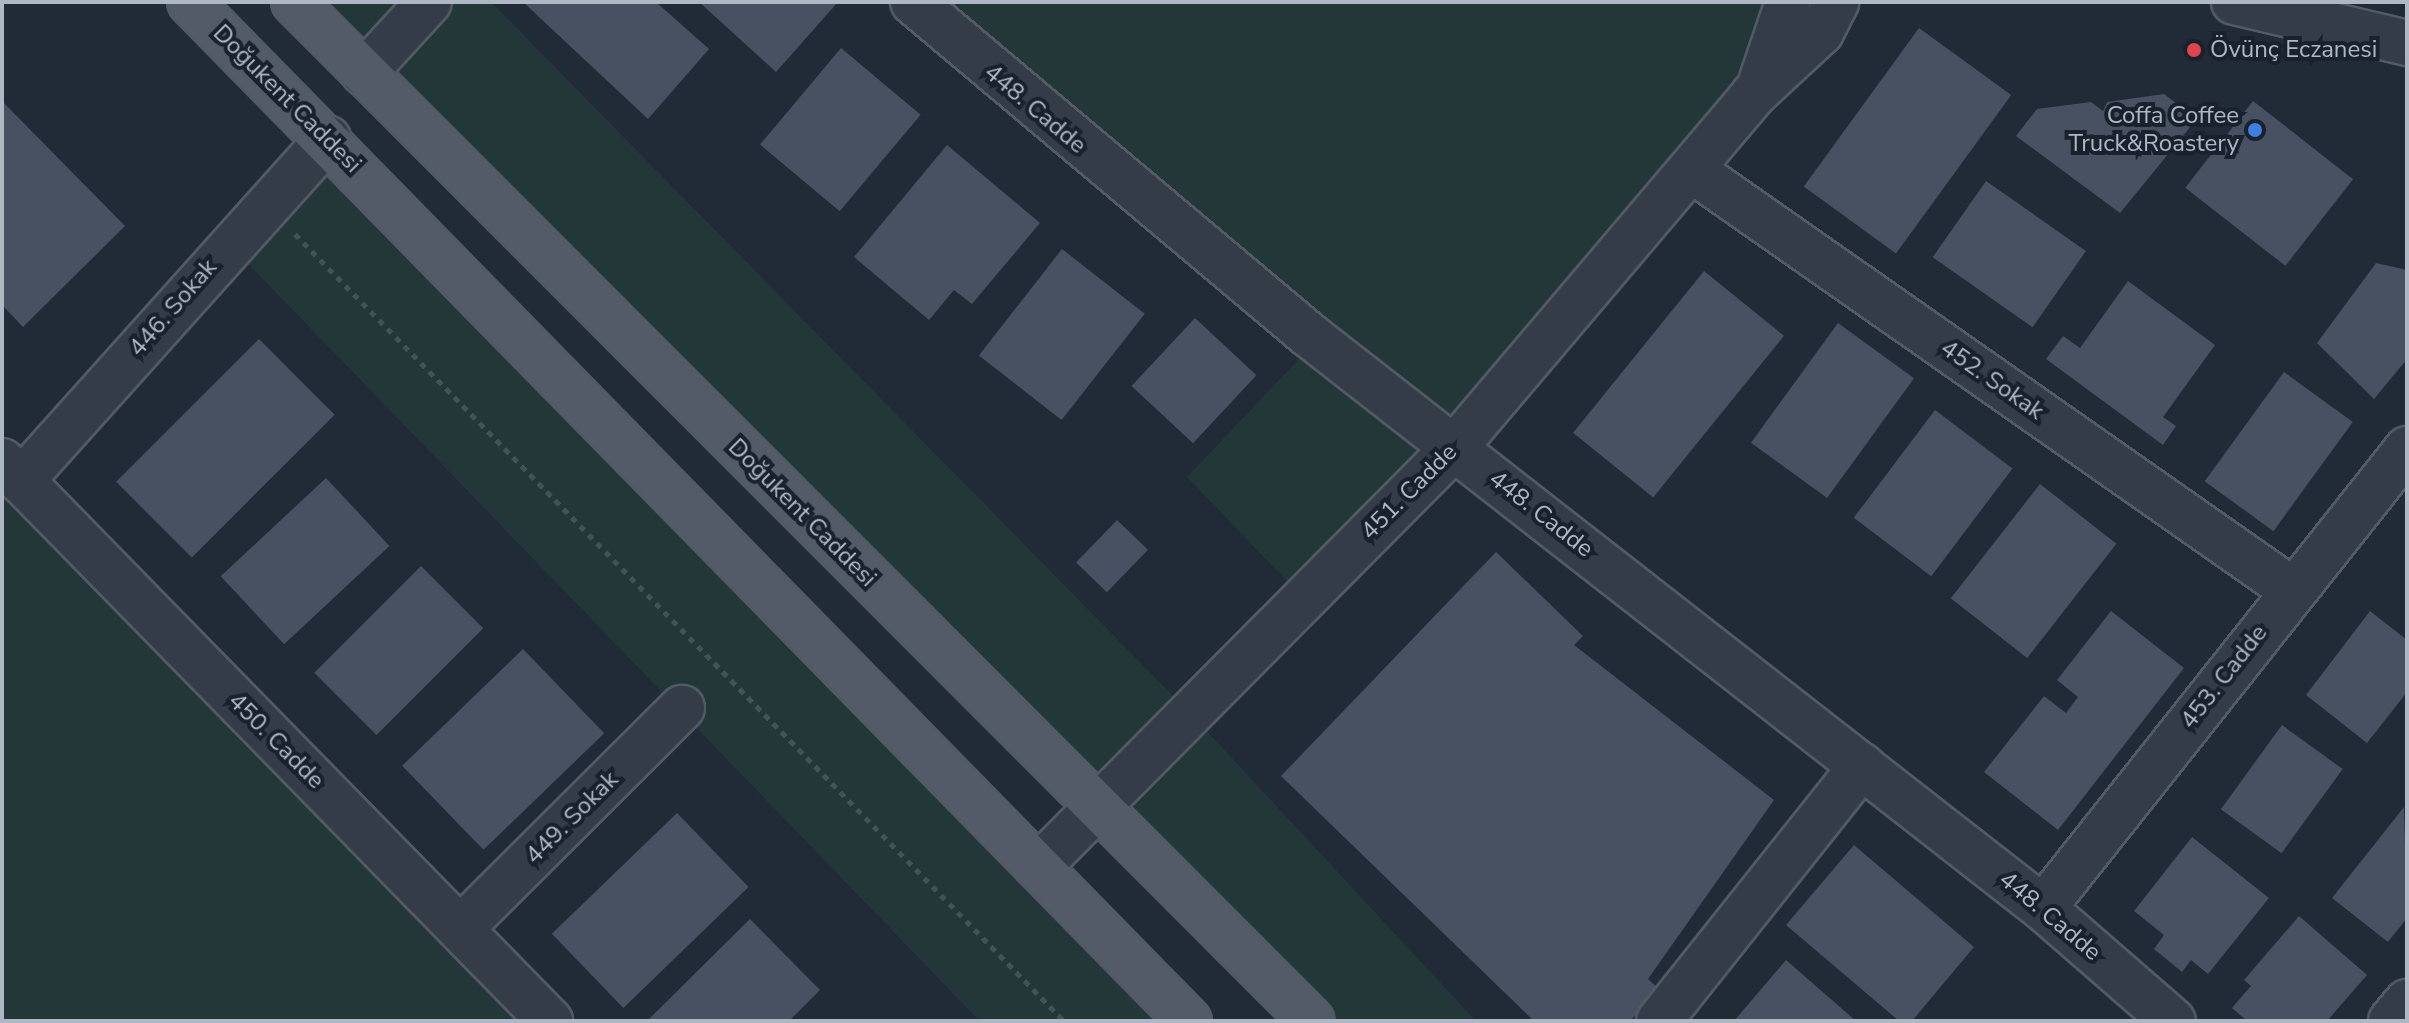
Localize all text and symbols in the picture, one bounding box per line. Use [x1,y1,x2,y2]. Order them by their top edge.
street label: Doğukent Caddesi [207,19,367,179]
place label: Övünç Eczanesi [2210,36,2377,64]
marker: Övünç Eczanesi [2185,41,2203,59]
street label: 448. Cadde [978,58,1092,160]
place label: Coffa Coffee Truck&Roastery [2069,102,2239,158]
marker: Coffa Coffee Truck&Roastery [2246,121,2264,139]
street label: 446. Sokak [123,253,223,363]
street label: 452. Sokak [1935,334,2049,426]
street label: Doğukent Caddesi [722,433,882,593]
street label: 451. Cadde [1355,438,1463,546]
street label: 448. Cadde [1483,464,1599,564]
street label: 453. Cadde [2174,619,2274,735]
street label: 450. Cadde [222,687,330,795]
street label: 449. Sokak [520,766,624,870]
street label: 448. Cadde [1993,865,2107,967]

